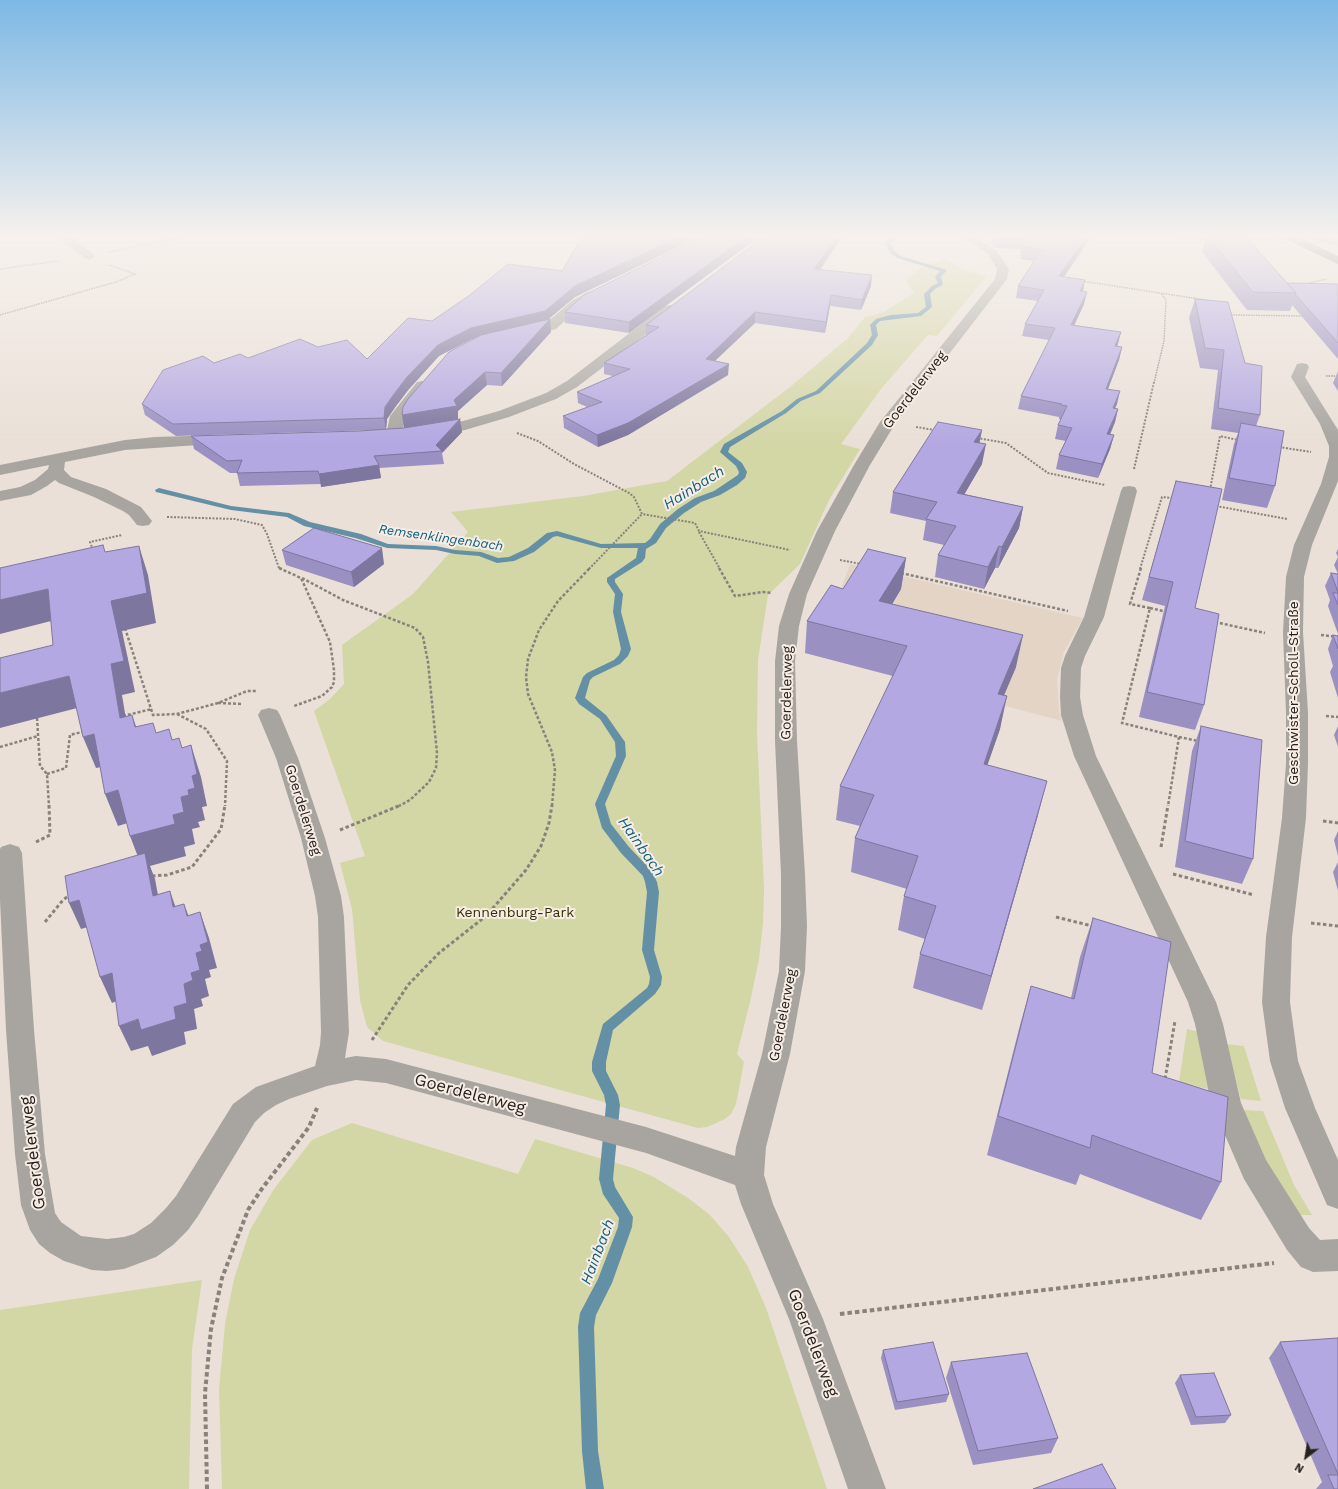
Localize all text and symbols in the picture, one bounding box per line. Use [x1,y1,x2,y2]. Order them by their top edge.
street label: Goerdelerweg [879,348,951,432]
water label: Hainbach [660,462,728,514]
water label: Remsenklingenbach [378,522,504,554]
street label: Geschwister-Scholl-Straße [1286,601,1302,785]
street label: Goerdelerweg [778,646,796,740]
street label: Goerdelerweg [281,763,325,857]
water label: Hainbach [614,814,668,880]
park label: Kennenburg-Park [456,905,574,921]
street label: Goerdelerweg [766,967,800,1063]
street label: Goerdelerweg [412,1069,528,1119]
street label: Goerdelerweg [16,1095,50,1211]
water label: Hainbach [577,1217,619,1287]
street label: Goerdelerweg [783,1286,843,1400]
north arrow [1286,1437,1326,1477]
text: N [1293,1460,1306,1475]

